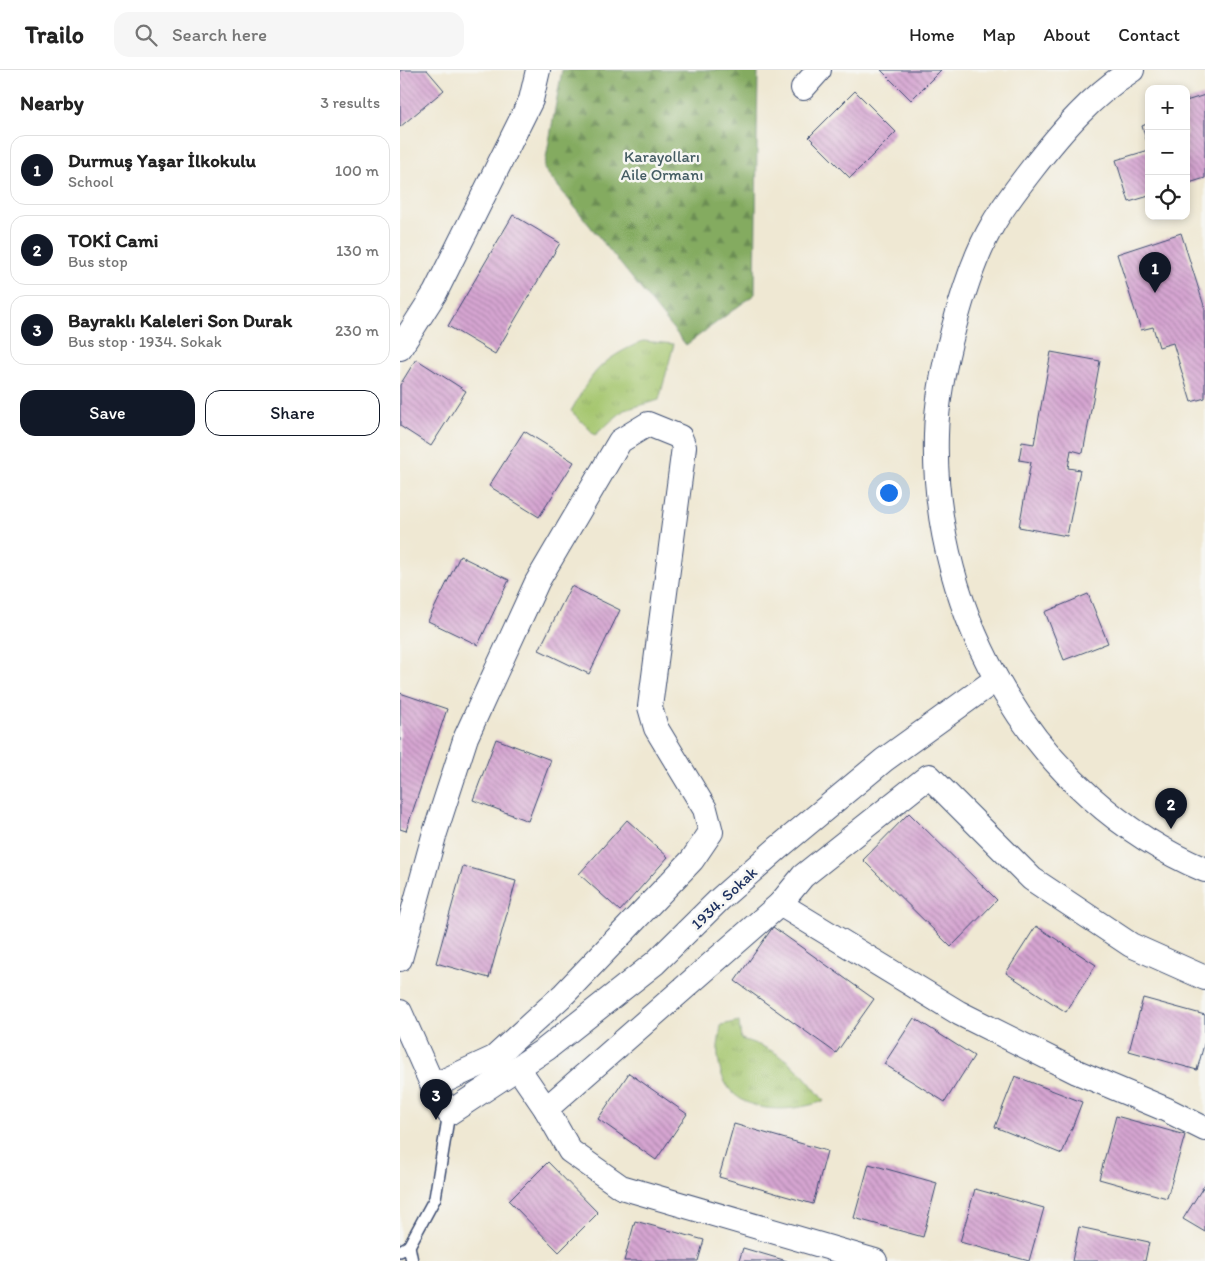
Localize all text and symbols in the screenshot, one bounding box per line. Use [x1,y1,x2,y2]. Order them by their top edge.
search box [114,12,464,57]
text: Trailo [25,20,84,49]
icon: search [132,21,160,49]
text: Search here [172,23,267,46]
text: Home [909,24,955,46]
text: Map [983,24,1016,46]
text: About [1044,24,1090,46]
text: Contact [1118,24,1180,46]
map controls [1145,85,1190,220]
button: + [1145,85,1190,130]
text: Nearby [20,90,84,115]
text: 3 results [320,93,380,112]
button: − [1145,130,1190,175]
park label: Karayolları Aile Ormanı [621,147,703,184]
text: Durmuş Yaşar İlkokulu [68,149,256,172]
text: 1 [33,161,41,180]
text: 100 m [335,161,379,180]
text: School [68,172,114,191]
button: locate [1145,175,1190,220]
text: TOKİ Cami [68,229,158,252]
text: 2 [33,241,41,260]
text: 130 m [336,241,379,260]
text: Bus stop [68,252,128,271]
pin: 1 [1139,252,1171,293]
text: Bayraklı Kaleleri Son Durak [68,309,292,332]
text: 3 [33,321,41,340]
text: 230 m [335,321,379,340]
text: Bus stop · 1934. Sokak [68,332,222,351]
button: Save [20,390,195,436]
button: Share [205,390,380,436]
your location [876,480,902,506]
pin: 2 [1155,788,1187,829]
street label: 1934. Sokak [687,863,761,933]
pin: 3 [420,1079,452,1120]

